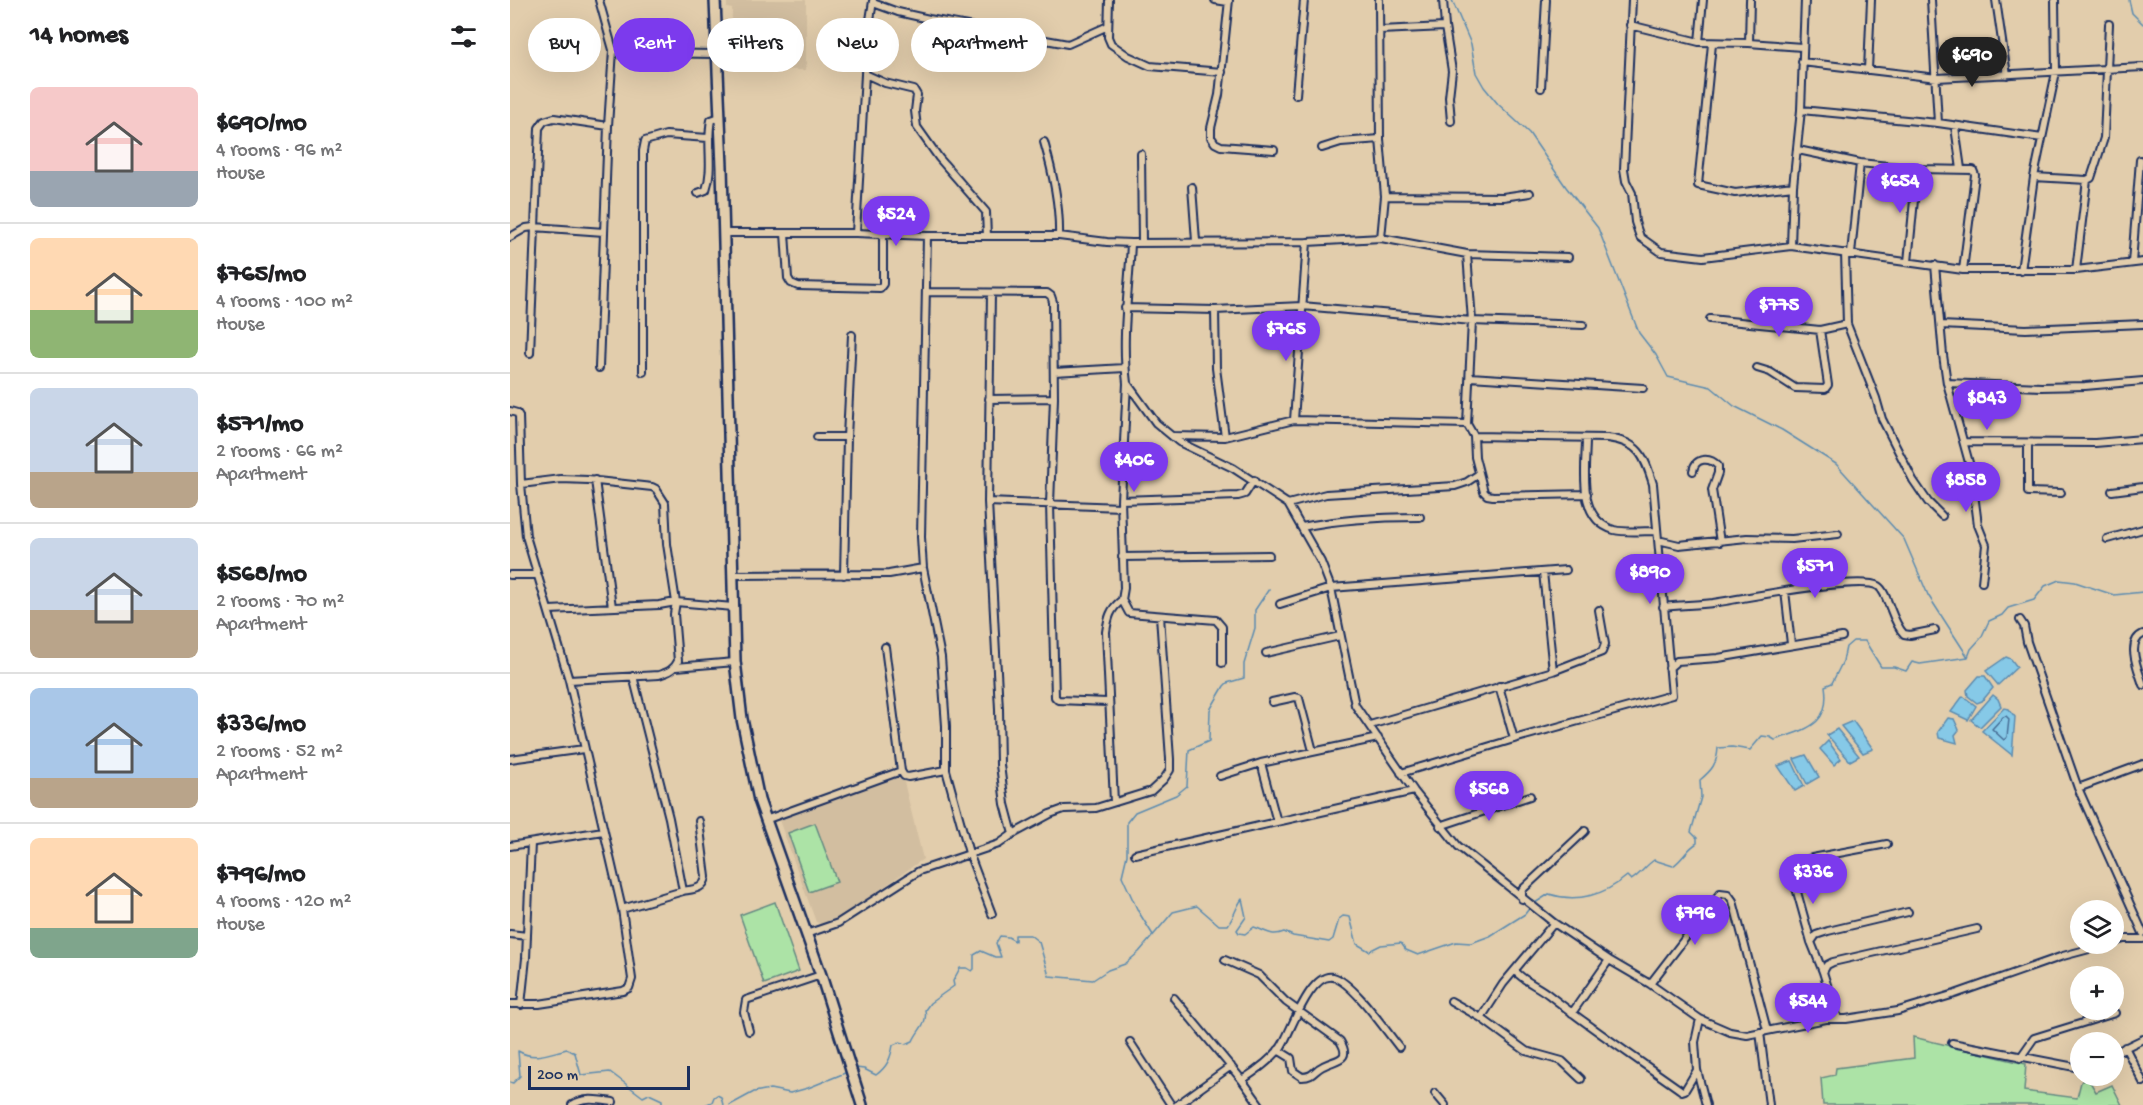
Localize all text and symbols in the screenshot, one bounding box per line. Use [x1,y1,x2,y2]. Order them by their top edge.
chip: Buy [528,18,601,72]
chip: Rent [613,18,695,72]
chip: Filters [707,18,804,72]
chip: New [816,18,899,72]
chip: Apartment [911,18,1047,72]
icon: filters [447,20,480,53]
text: 14 homes [30,21,128,52]
pin: $690 [1936,37,2008,88]
text: $690 [1952,45,1992,68]
text: $690/mo [216,109,307,140]
icon: home [78,111,150,183]
text: 4 rooms · 96 m² [216,140,342,163]
text: House [216,163,265,186]
pin: $654 [1864,163,1936,214]
text: $654 [1880,171,1920,194]
pin: $524 [860,196,932,247]
text: $524 [877,204,915,227]
text: $765/mo [216,260,306,291]
icon: home [78,262,150,334]
pin: $775 [1743,287,1815,338]
text: 4 rooms · 100 m² [216,291,353,314]
text: $775 [1759,295,1799,318]
pin: $765 [1250,311,1322,362]
text: House [216,314,265,337]
text: $765 [1266,319,1306,342]
pin: $843 [1951,380,2023,431]
text: $843 [1967,388,2007,411]
text: $571/mo [216,410,304,441]
icon: home [78,412,150,484]
text: 2 rooms · 66 m² [216,441,343,464]
pin: $406 [1098,442,1170,493]
text: $406 [1114,450,1154,473]
pin: $858 [1930,462,2002,513]
text: Apartment [216,464,306,487]
text: $858 [1945,470,1987,493]
pin: $571 [1779,548,1851,599]
pin: $890 [1614,554,1686,605]
text: $571 [1796,556,1834,579]
text: $568/mo [216,560,307,591]
icon: home [78,562,150,634]
text: $890 [1629,562,1671,585]
text: 2 rooms · 70 m² [216,591,344,614]
text: Apartment [216,614,306,637]
text: $336/mo [216,710,306,741]
icon: home [78,712,150,784]
text: 2 rooms · 52 m² [216,741,343,764]
text: Apartment [216,764,306,787]
pin: $568 [1453,771,1525,822]
text: $568 [1469,779,1509,802]
pin: $336 [1777,854,1849,905]
text: $796/mo [216,860,306,891]
icon: home [78,862,150,934]
text: $336 [1793,862,1833,885]
text: 4 rooms · 120 m² [216,891,351,914]
pin: $796 [1659,895,1731,946]
map controls [2070,900,2124,1086]
button: layers [2070,900,2124,954]
text: $796 [1675,903,1715,926]
text: House [216,914,265,937]
button: + [2070,966,2124,1020]
pin: $544 [1772,983,1844,1034]
text: $544 [1789,991,1827,1014]
button: − [2070,1032,2124,1086]
scale bar [528,1063,690,1090]
text: 200 m [537,1067,578,1086]

